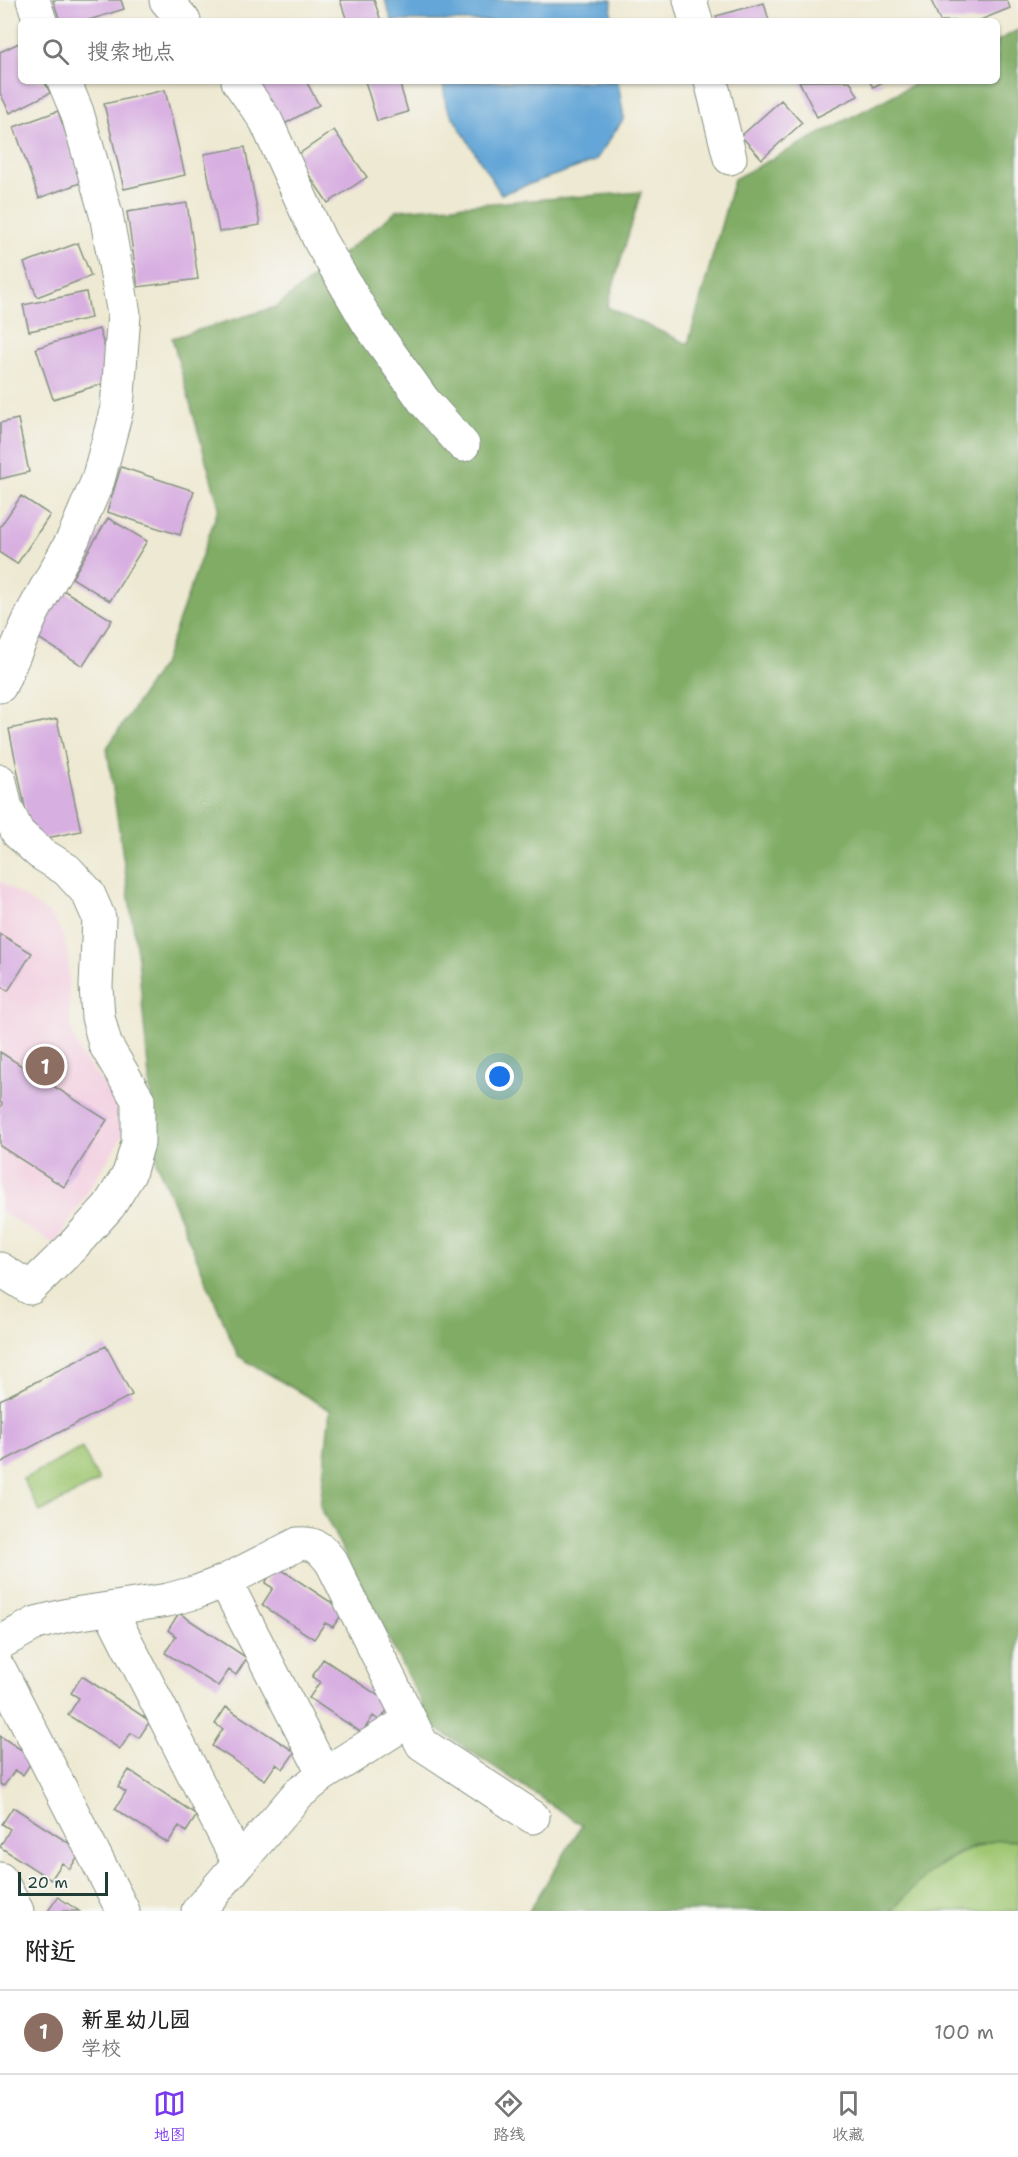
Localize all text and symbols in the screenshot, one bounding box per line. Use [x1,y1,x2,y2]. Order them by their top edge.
search box [18,18,1000,84]
icon: search [39,35,72,68]
text: 搜索地点 [87,37,175,66]
pin: 1 [26,1044,64,1088]
your location [485,1062,514,1091]
scale bar [18,1869,108,1896]
text: 20 m [27,1872,68,1893]
text: 附近 [24,1933,76,1968]
text: 新星幼儿园 [81,2005,191,2034]
text: 1 [39,2019,48,2045]
text: 100 m [934,2019,994,2045]
text: 学校 [81,2035,121,2061]
tab: 地图 [153,2087,186,2145]
tab: 路线 [492,2087,525,2145]
tab: 收藏 [832,2087,865,2145]

